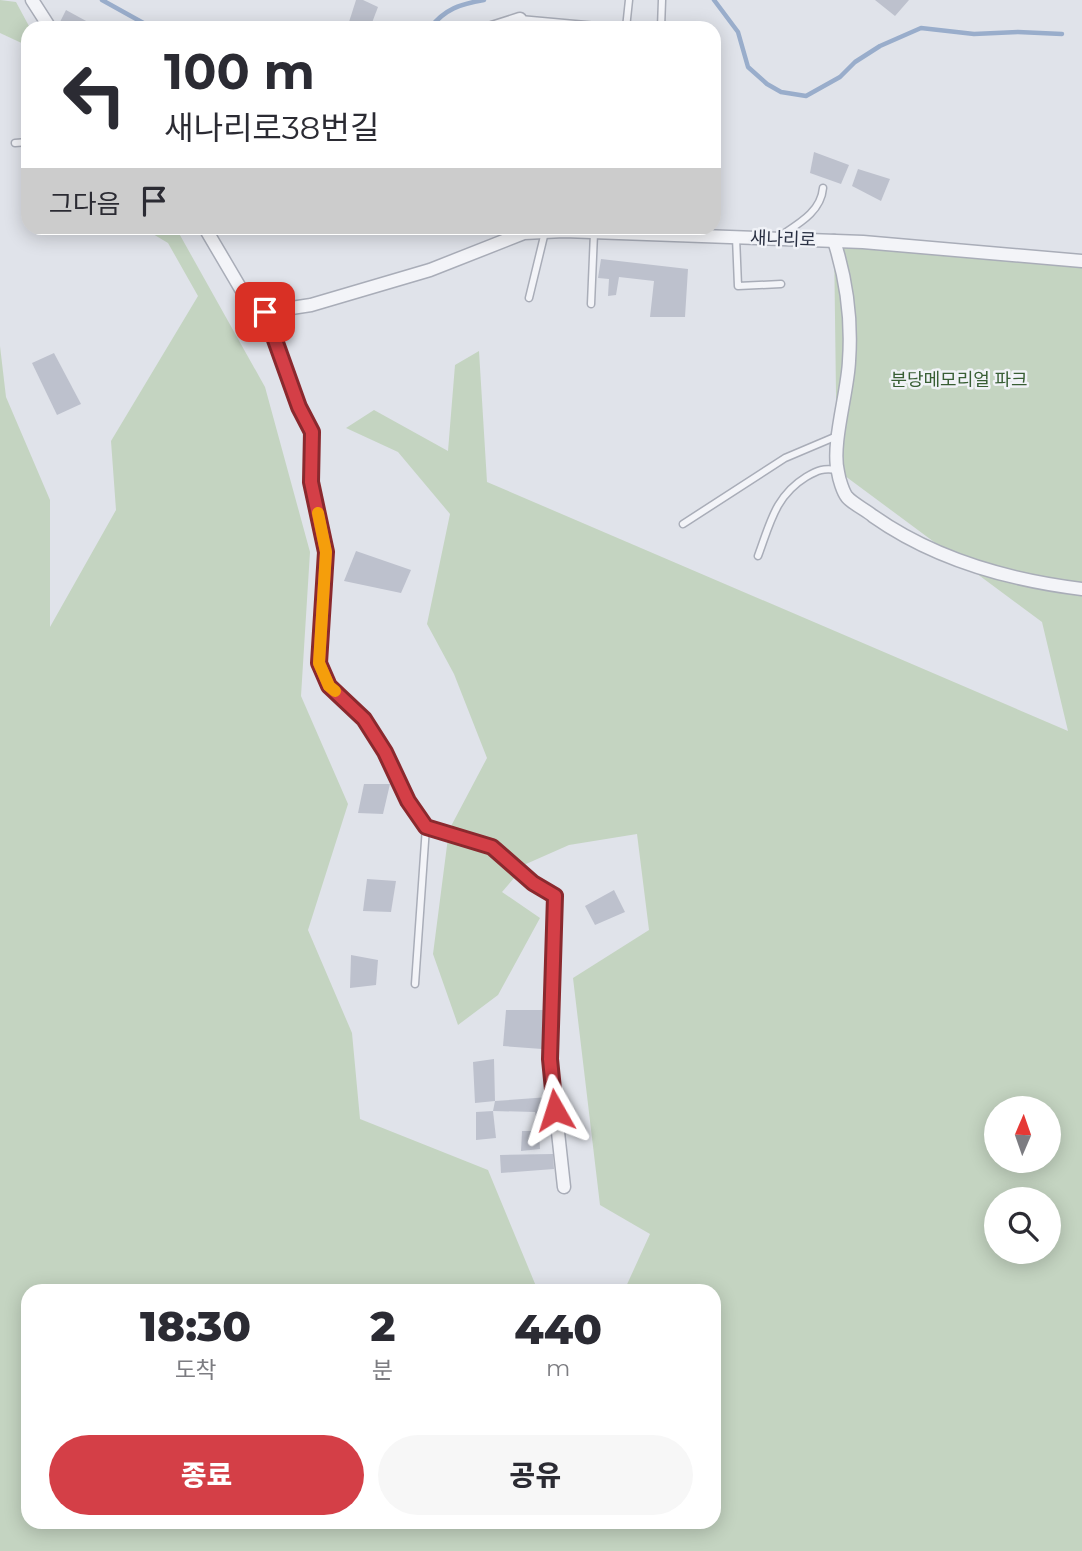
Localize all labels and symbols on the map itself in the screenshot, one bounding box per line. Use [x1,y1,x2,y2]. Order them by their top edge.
street label: 새나리로 [750,227,816,251]
pin [235,282,295,342]
park label: 분당메모리얼 파크 [890,369,1028,391]
position arrow [518,1073,592,1147]
north arrow [984,1096,1060,1172]

